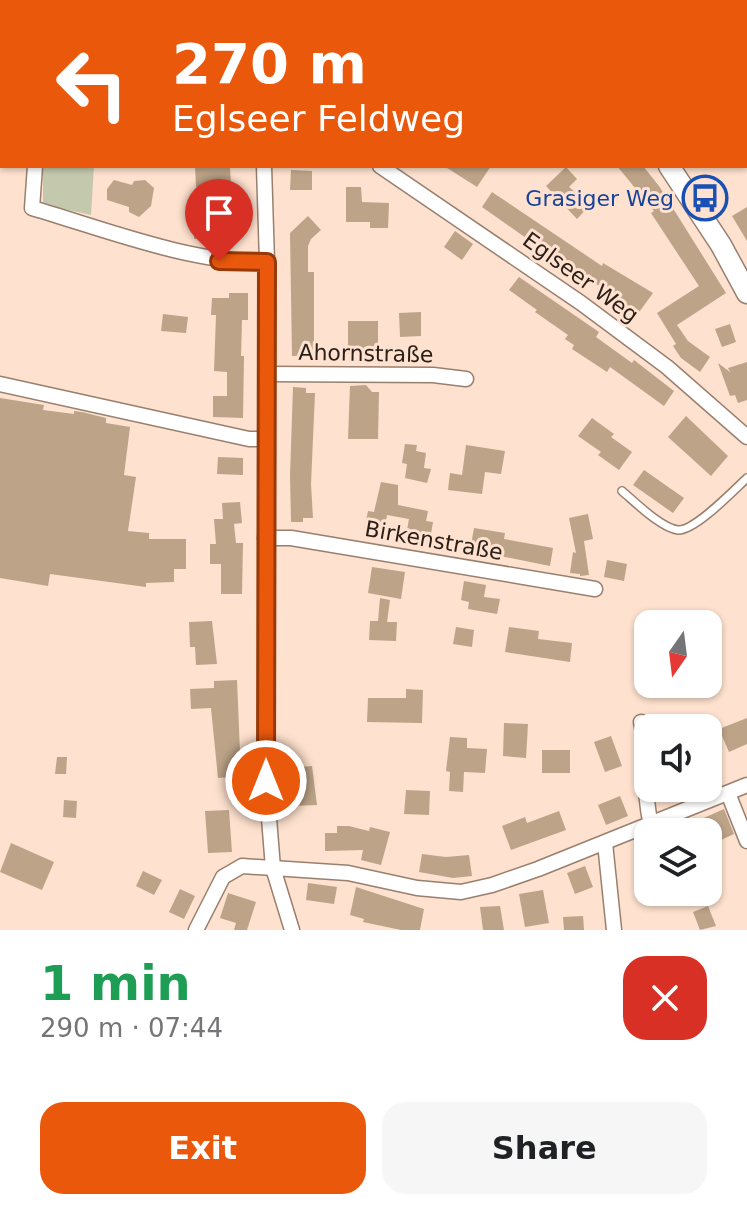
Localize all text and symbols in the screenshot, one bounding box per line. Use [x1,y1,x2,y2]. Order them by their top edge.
text: 270 m [172,31,367,96]
icon: left [40,32,144,136]
text: Eglseer Feldweg [172,98,465,139]
bus stop icon: Grasiger Weg [681,174,729,222]
pin [185,179,253,261]
place label: Grasiger Weg [525,186,674,211]
icon: arrive [197,191,241,235]
street label: Eglseer Weg [518,227,643,328]
street label: Ahornstraße [298,340,434,367]
street label: Birkenstraße [363,516,505,565]
north arrow [634,610,722,698]
map controls [634,610,722,906]
button: sound [634,714,722,802]
position arrow [224,739,308,823]
button: layers [634,818,722,906]
text: 1 min [40,955,191,1011]
button: close [623,956,707,1040]
text: 290 m · 07:44 [40,1013,223,1043]
button: Exit [40,1102,366,1194]
button: Share [382,1102,707,1194]

